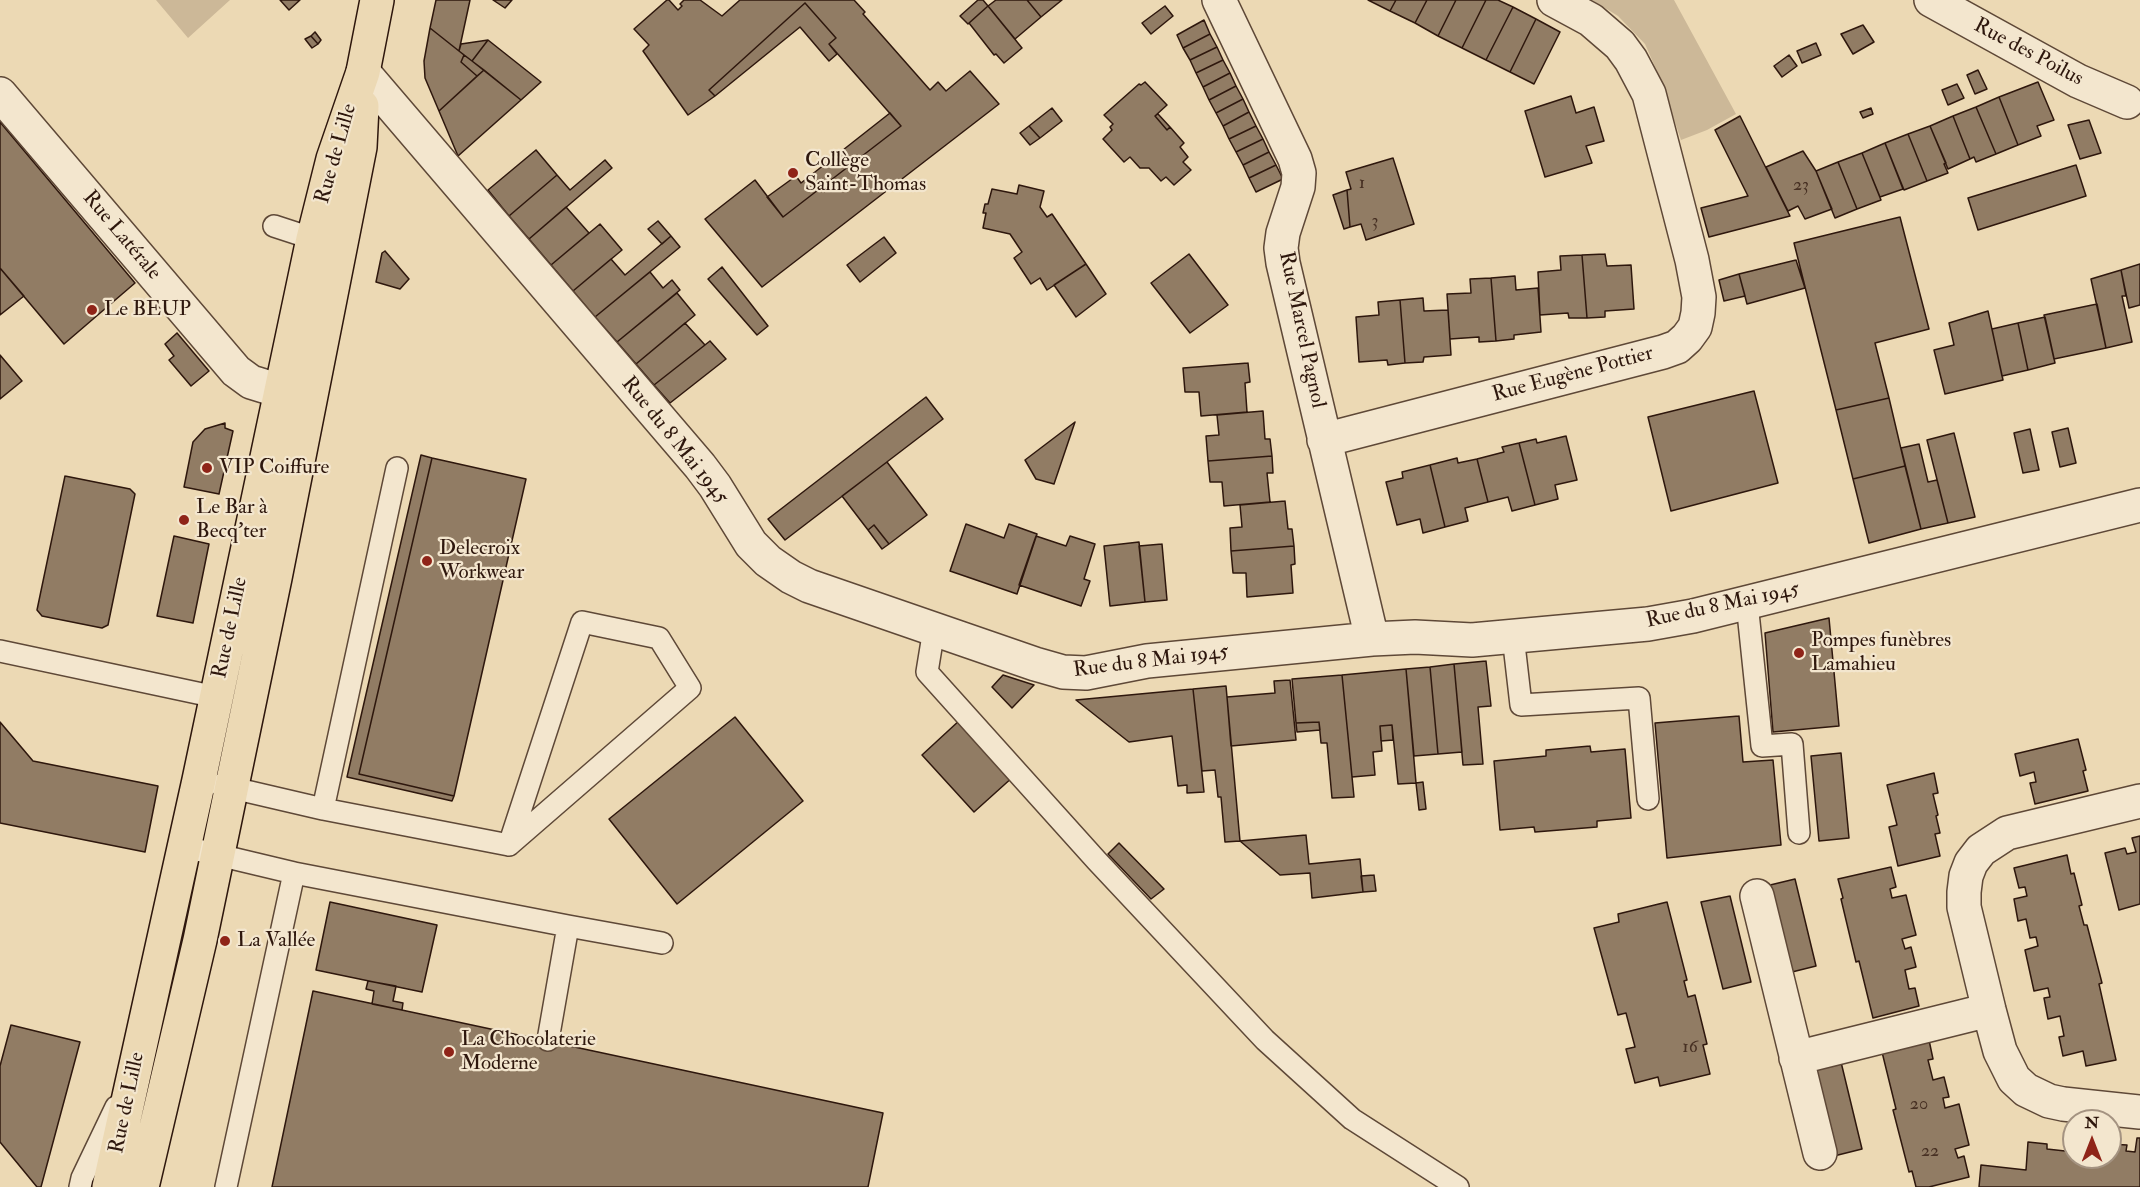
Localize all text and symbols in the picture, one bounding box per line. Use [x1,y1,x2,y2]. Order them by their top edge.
street label: Rue des Poilus [1969,14,2087,92]
street label: Rue de Lille [311,101,363,207]
place label: Collège Saint-Thomas [805,148,926,198]
marker: Collège Saint-Thomas [786,166,800,180]
house number: 1 [1359,173,1365,195]
house number: 23 [1793,175,1809,197]
street label: Rue Latérale [76,186,166,286]
house number: 3 [1372,211,1378,233]
street label: Rue Marcel Pagnol [1272,249,1330,411]
place label: Le BEUP [104,297,191,323]
marker: Le BEUP [85,303,99,317]
street label: Rue Eugène Pottier [1490,341,1656,409]
street label: Rue du 8 Mai 1945 [615,372,733,510]
place label: VIP Coiffure [219,455,329,481]
marker: VIP Coiffure [200,461,214,475]
place label: Le Bar à Becq'ter [196,495,268,545]
marker: Le Bar à Becq'ter [177,513,191,527]
place label: Delecroix Workwear [439,536,524,586]
marker: Delecroix Workwear [420,554,434,568]
street label: Rue de Lille [208,575,254,681]
street label: Rue du 8 Mai 1945 [1644,577,1802,635]
place label: Pompes funèbres Lamahieu [1811,628,1951,678]
street label: Rue du 8 Mai 1945 [1072,640,1230,684]
marker: Pompes funèbres Lamahieu [1792,646,1806,660]
place label: La Vallée [237,928,315,954]
marker: La Vallée [218,934,232,948]
place label: La Chocolaterie Moderne [461,1027,596,1077]
house number: 16 [1682,1037,1698,1059]
marker: La Chocolaterie Moderne [442,1045,456,1059]
street label: Rue de Lille [105,1050,151,1156]
house number: 20 [1910,1094,1928,1116]
north arrow [2062,1109,2122,1169]
text: N [2085,1113,2099,1133]
house number: 22 [1921,1141,1939,1163]

